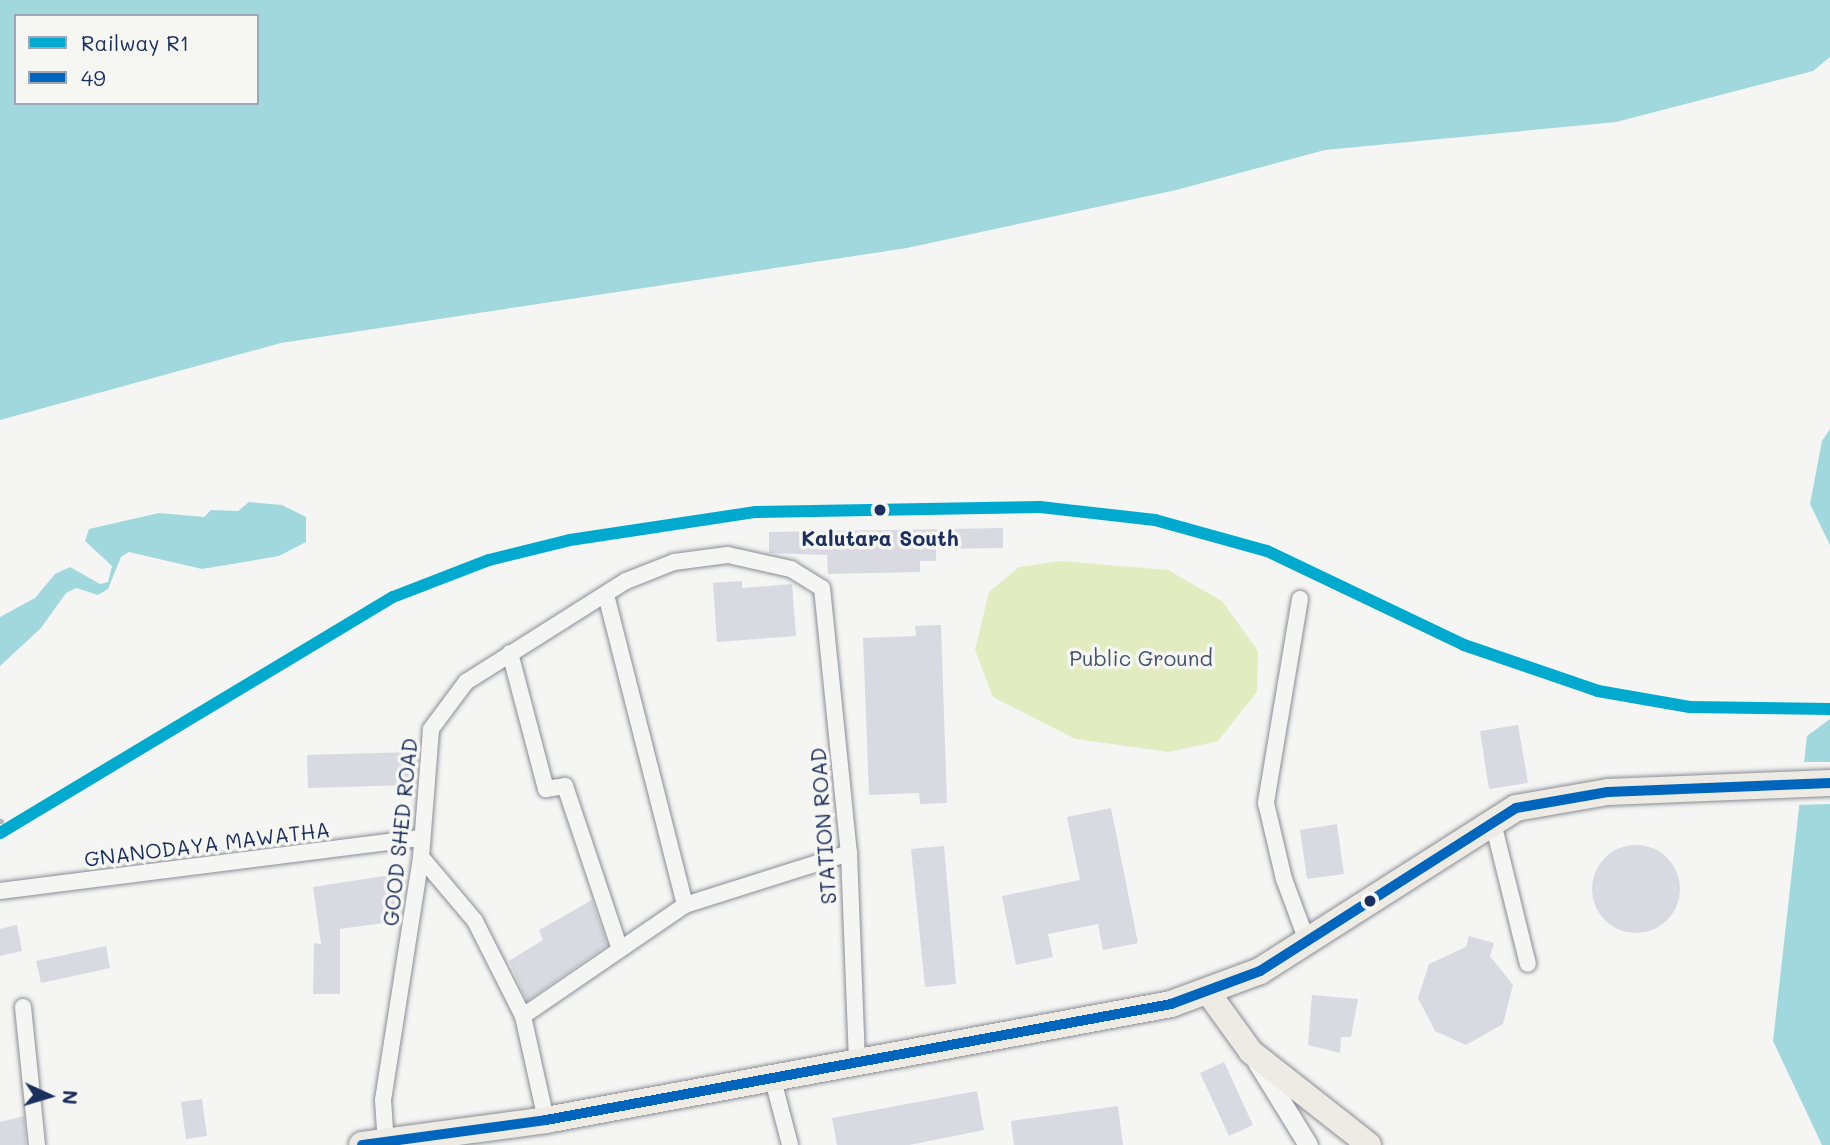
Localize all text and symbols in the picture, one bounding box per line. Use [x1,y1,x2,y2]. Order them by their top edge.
legend [14,14,259,105]
text: Railway R1 [81,29,189,56]
text: 49 [81,64,106,91]
marker: Kalutara South [868,498,892,522]
place label: Kalutara South [801,525,959,551]
park label: Public Ground [1069,645,1213,671]
street label: GOOD SHED ROAD [378,737,422,927]
street label: STATION ROAD [805,747,841,905]
street label: GNANODAYA MAWATHA [83,816,331,872]
unlabelled marker [1363,894,1377,908]
north arrow [14,1061,84,1131]
text: N [57,1089,83,1106]

